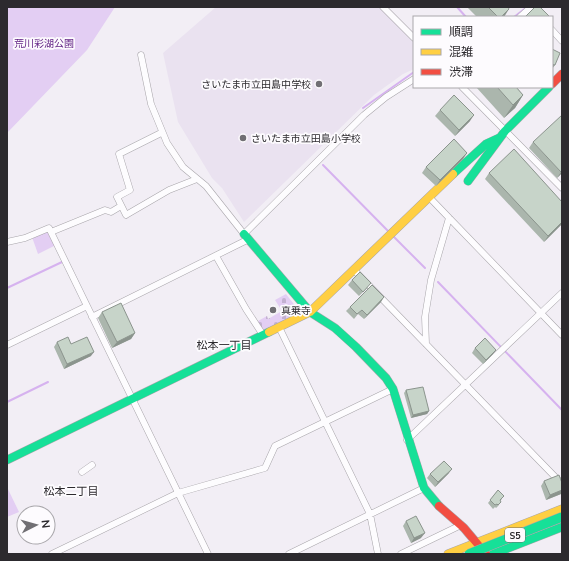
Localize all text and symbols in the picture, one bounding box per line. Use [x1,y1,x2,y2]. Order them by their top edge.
legend [413,16,553,88]
text: 順調 [449,24,473,39]
park label: 荒川彩湖公園 [14,37,74,50]
text: 混雑 [449,44,473,59]
text: 渋滞 [449,64,473,79]
place label: さいたま市立田島中学校 [201,78,311,91]
marker: さいたま市立田島中学校 [314,79,324,89]
place label: さいたま市立田島小学校 [251,132,361,145]
marker: さいたま市立田島小学校 [238,133,248,143]
place label: 真乗寺 [281,304,311,317]
marker: 真乗寺 [268,305,278,315]
district label: 松本一丁目 [197,338,252,352]
district label: 松本二丁目 [44,484,99,498]
north arrow [16,505,56,545]
text: N [39,519,53,529]
road number: S5 [505,528,525,542]

